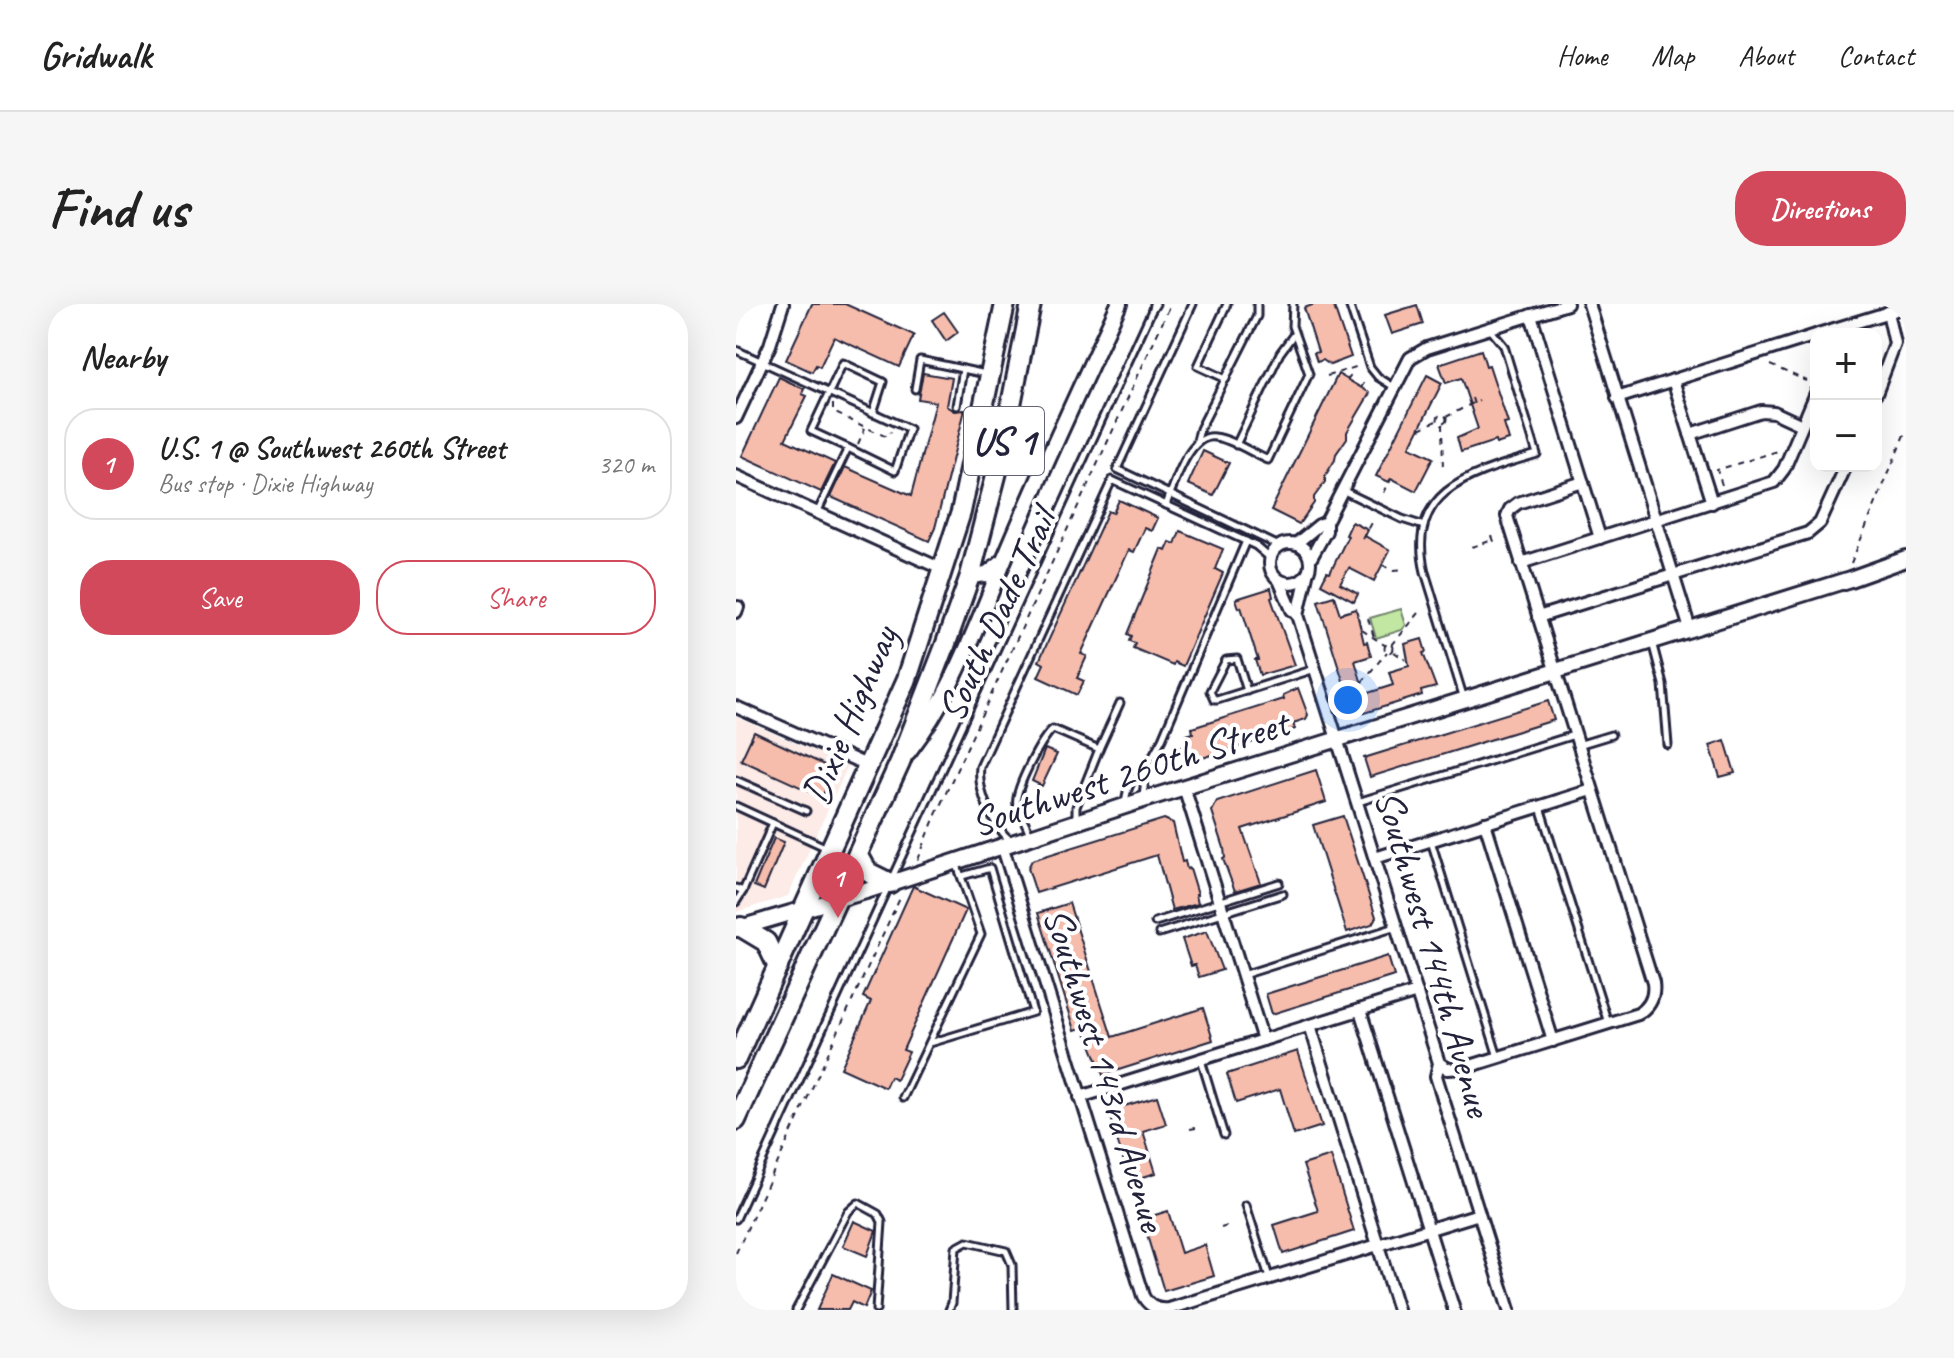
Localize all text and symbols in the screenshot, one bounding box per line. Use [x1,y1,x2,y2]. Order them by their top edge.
text: Gridwalk [40,32,152,79]
text: Home [1557,38,1607,73]
text: Map [1651,38,1694,73]
text: About [1738,38,1794,73]
text: Contact [1838,38,1914,73]
button: Directions [1735,171,1906,246]
text: Find us [48,173,188,244]
map controls [1810,328,1882,472]
button: + [1810,328,1882,400]
text: Nearby [80,335,166,378]
button: − [1810,400,1882,472]
road number: US 1 [964,407,1044,475]
text: U.S. 1 @ Southwest 260th Street [158,429,505,467]
text: 1 [102,448,114,481]
text: 320 m [598,448,654,481]
text: Bus stop · Dixie Highway [158,467,372,500]
street label: South Dade Trail [926,496,1070,729]
button: Save [80,560,360,635]
button: Share [376,560,656,635]
street label: Dixie Highway [790,617,911,812]
your location [1328,680,1368,720]
street label: Southwest 260th Street [964,697,1298,848]
street label: Southwest 144th Avenue [1364,785,1505,1125]
pin: 1 [812,852,864,918]
street label: Southwest 143rd Avenue [1032,902,1179,1240]

